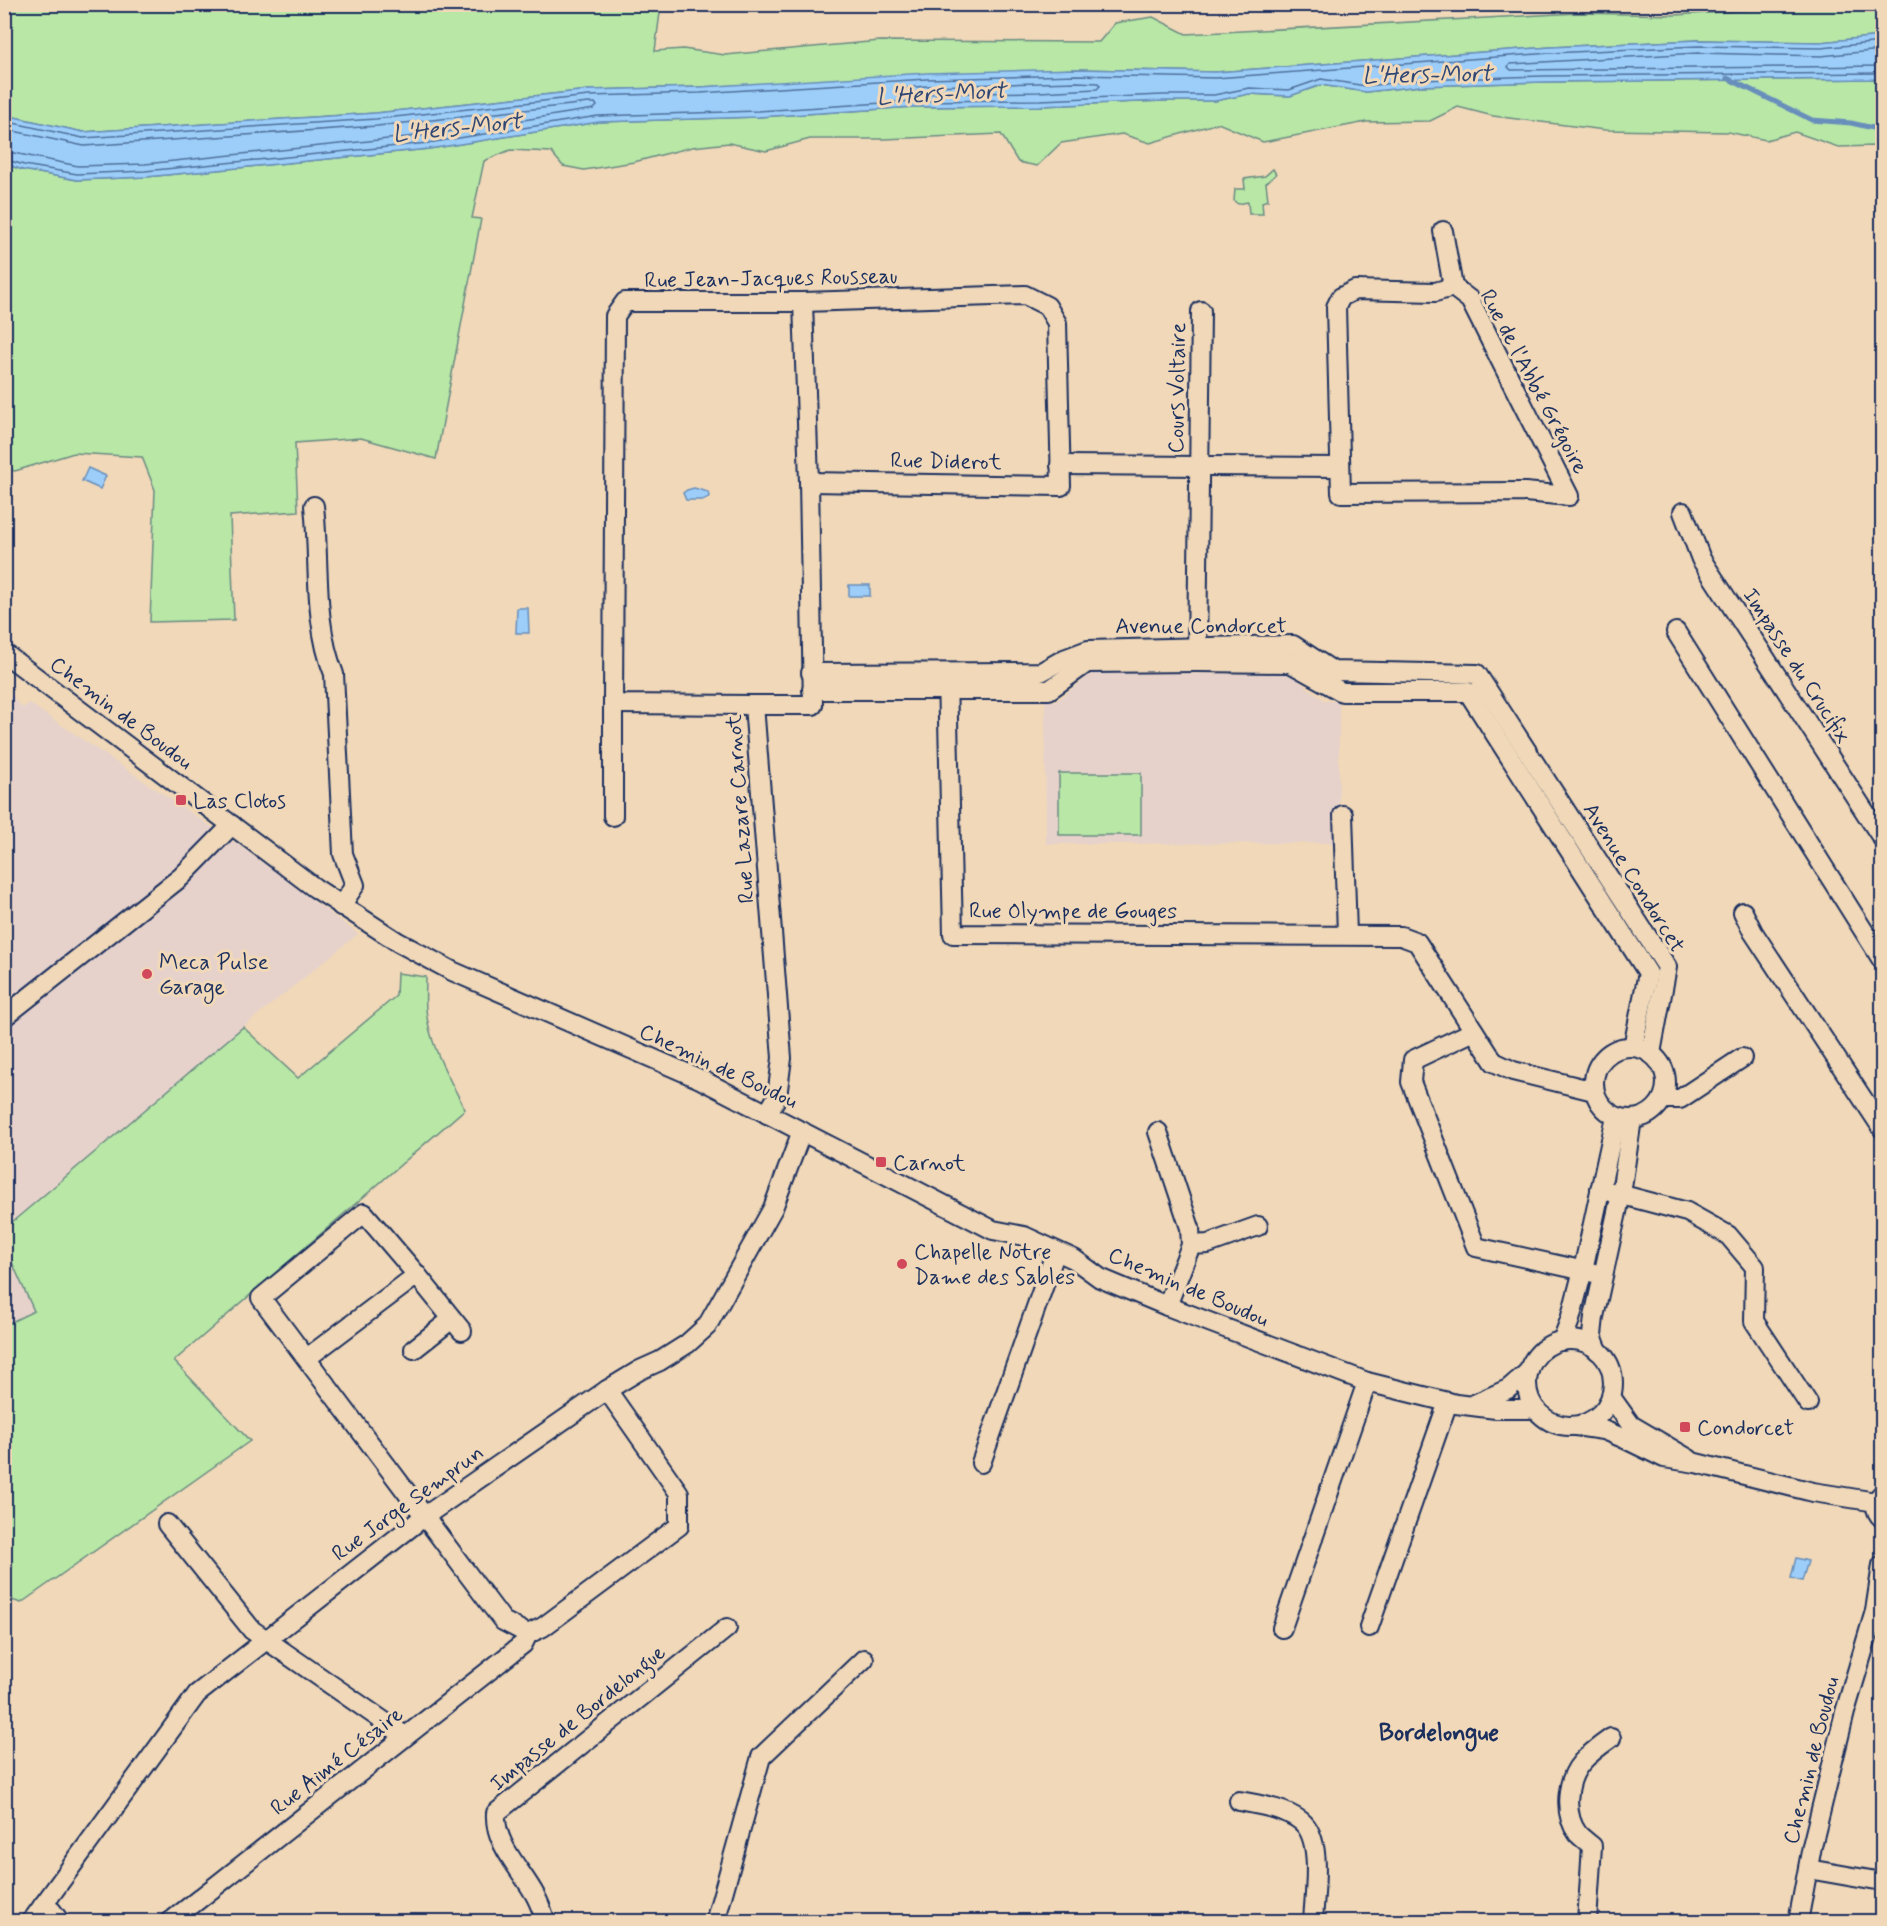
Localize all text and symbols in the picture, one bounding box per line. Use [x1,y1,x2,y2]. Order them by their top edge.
water label: L'Hers-Mort [1362,59,1495,92]
water label: L'Hers-Mort [875,75,1009,113]
water label: L'Hers-Mort [391,106,526,151]
street label: Rue Jean-Jacques Rousseau [644,263,898,295]
street label: Rue de l'Abbé Grégoire [1472,285,1594,480]
street label: Cours Voltaire [1163,322,1193,454]
street label: Rue Diderot [890,447,1002,477]
street label: Impasse du Crucifix [1736,583,1857,749]
street label: Avenue Condorcet [1115,613,1287,641]
street label: Chemin de Boudou [44,651,198,777]
street label: Rue Lazare Carnot [720,713,762,904]
place label: Las Clotos [193,788,286,816]
marker: Las Clotos [174,793,188,807]
street label: Avenue Condorcet [1576,798,1691,958]
street label: Rue Olympe de Gouges [969,898,1177,927]
place label: Meca Pulse Garage [159,949,269,1005]
marker: Meca Pulse Garage [140,967,154,981]
street label: Chemin de Boudou [634,1018,802,1116]
place label: Carnot [893,1150,965,1178]
marker: Carnot [874,1155,888,1169]
place label: Chapelle Notre Dame des Sables [914,1239,1075,1292]
street label: Chemin de Boudou [1104,1241,1273,1334]
marker: Chapelle Notre Dame des Sables [895,1257,909,1271]
place label: Condorcet [1697,1415,1794,1443]
marker: Condorcet [1678,1420,1692,1434]
street label: Rue Jorge Semprun [327,1439,491,1571]
street label: Impasse de Bordelongue [485,1639,674,1800]
street label: Chemin de Boudou [1778,1674,1846,1847]
street label: Rue Aimé Césaire [265,1701,409,1822]
district label: Bordelongue [1379,1718,1499,1752]

